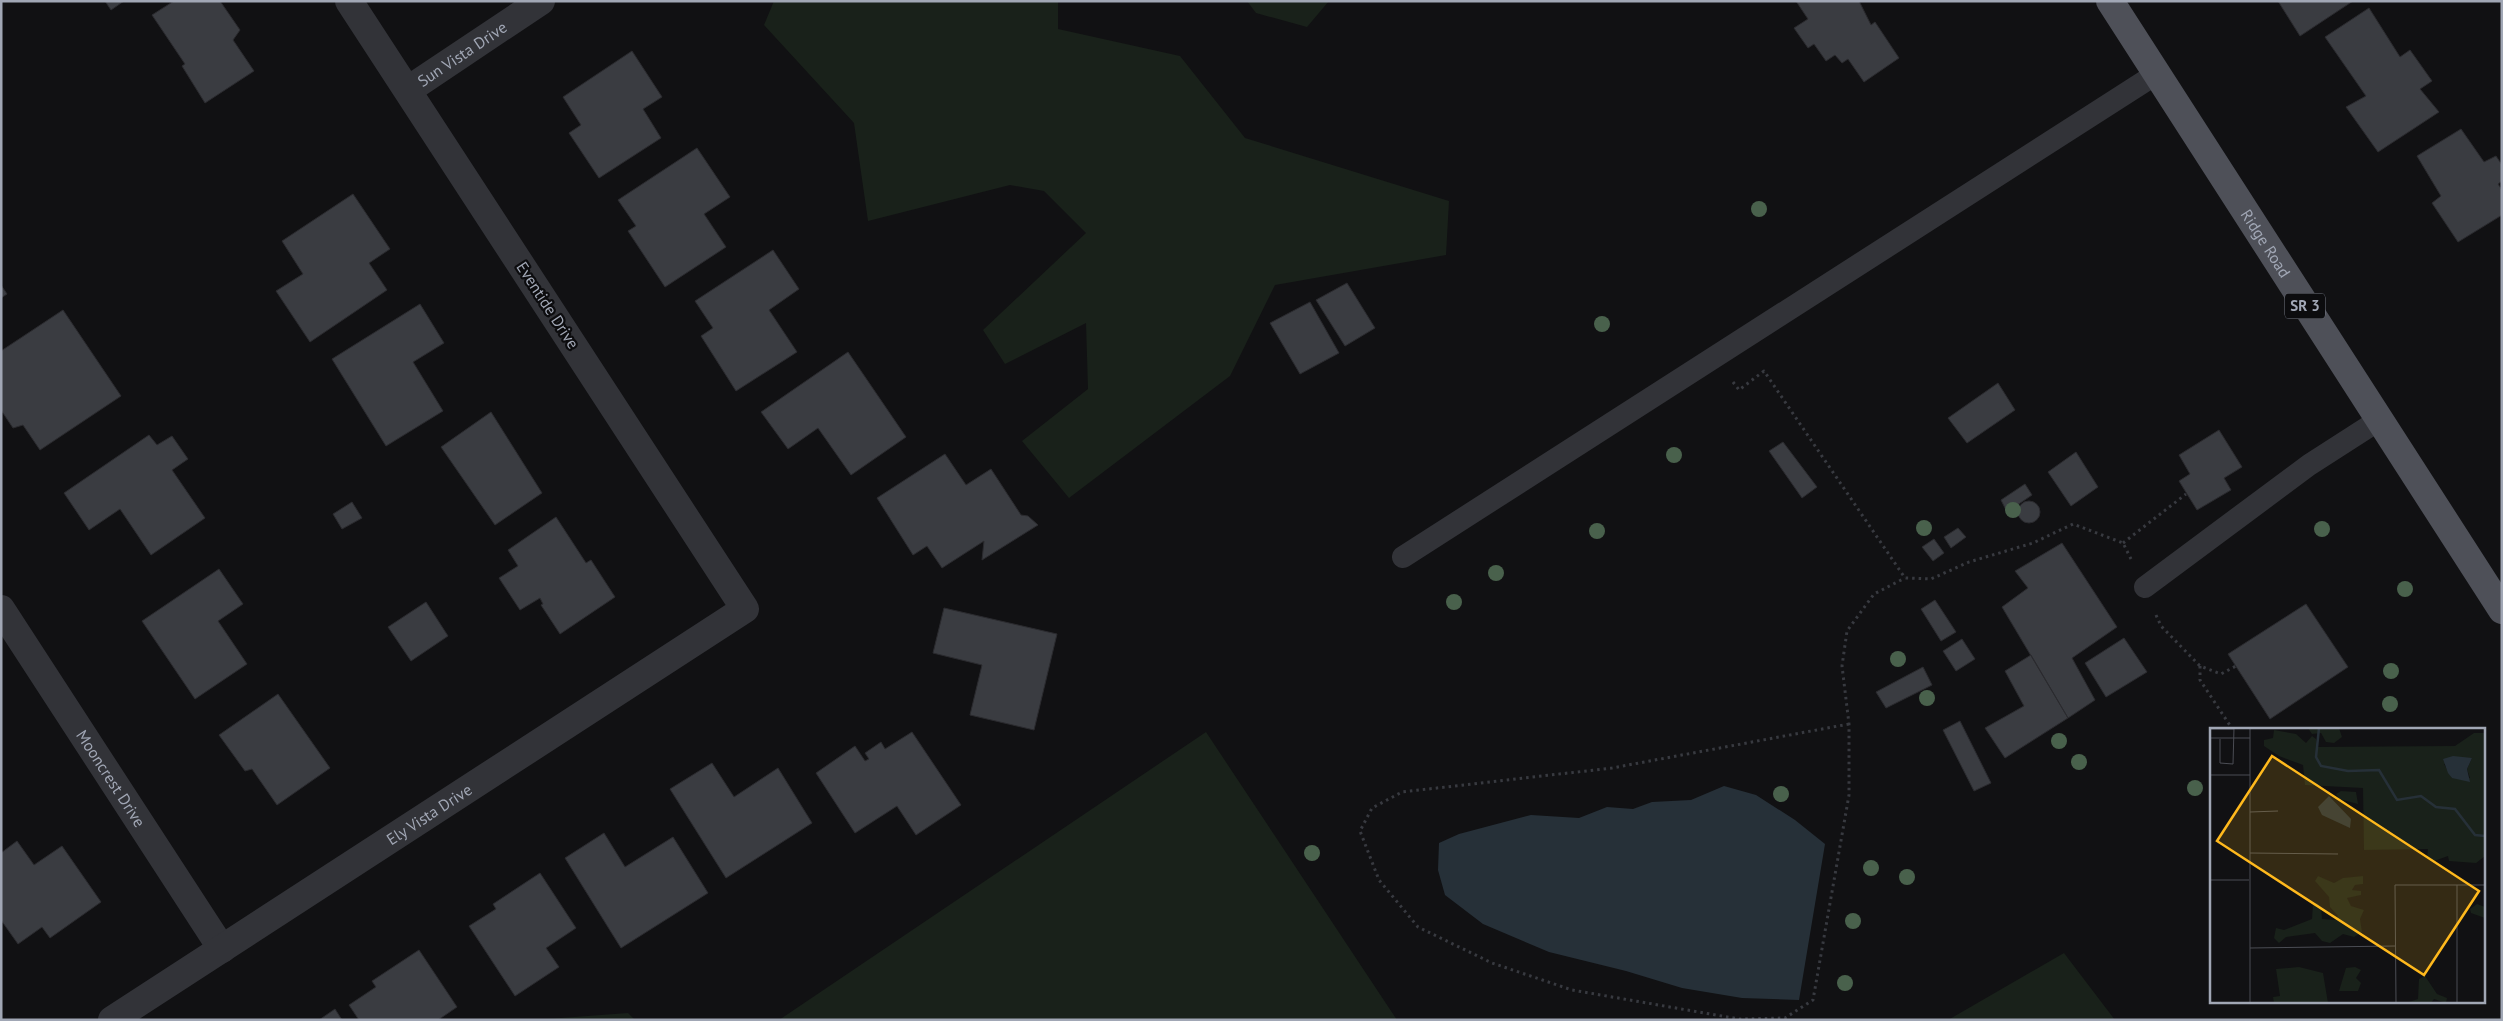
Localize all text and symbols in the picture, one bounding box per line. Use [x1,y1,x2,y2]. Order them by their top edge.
street label: Sun Vista Drive [413,17,511,91]
street label: Ridge Road [2237,205,2295,281]
street label: Eventide Drive [512,258,584,352]
road number: SR 3 [2285,294,2325,318]
street label: Mooncrest Drive [72,726,150,831]
inset map [2210,728,2486,1004]
street label: Ely Vista Drive [383,779,475,849]

